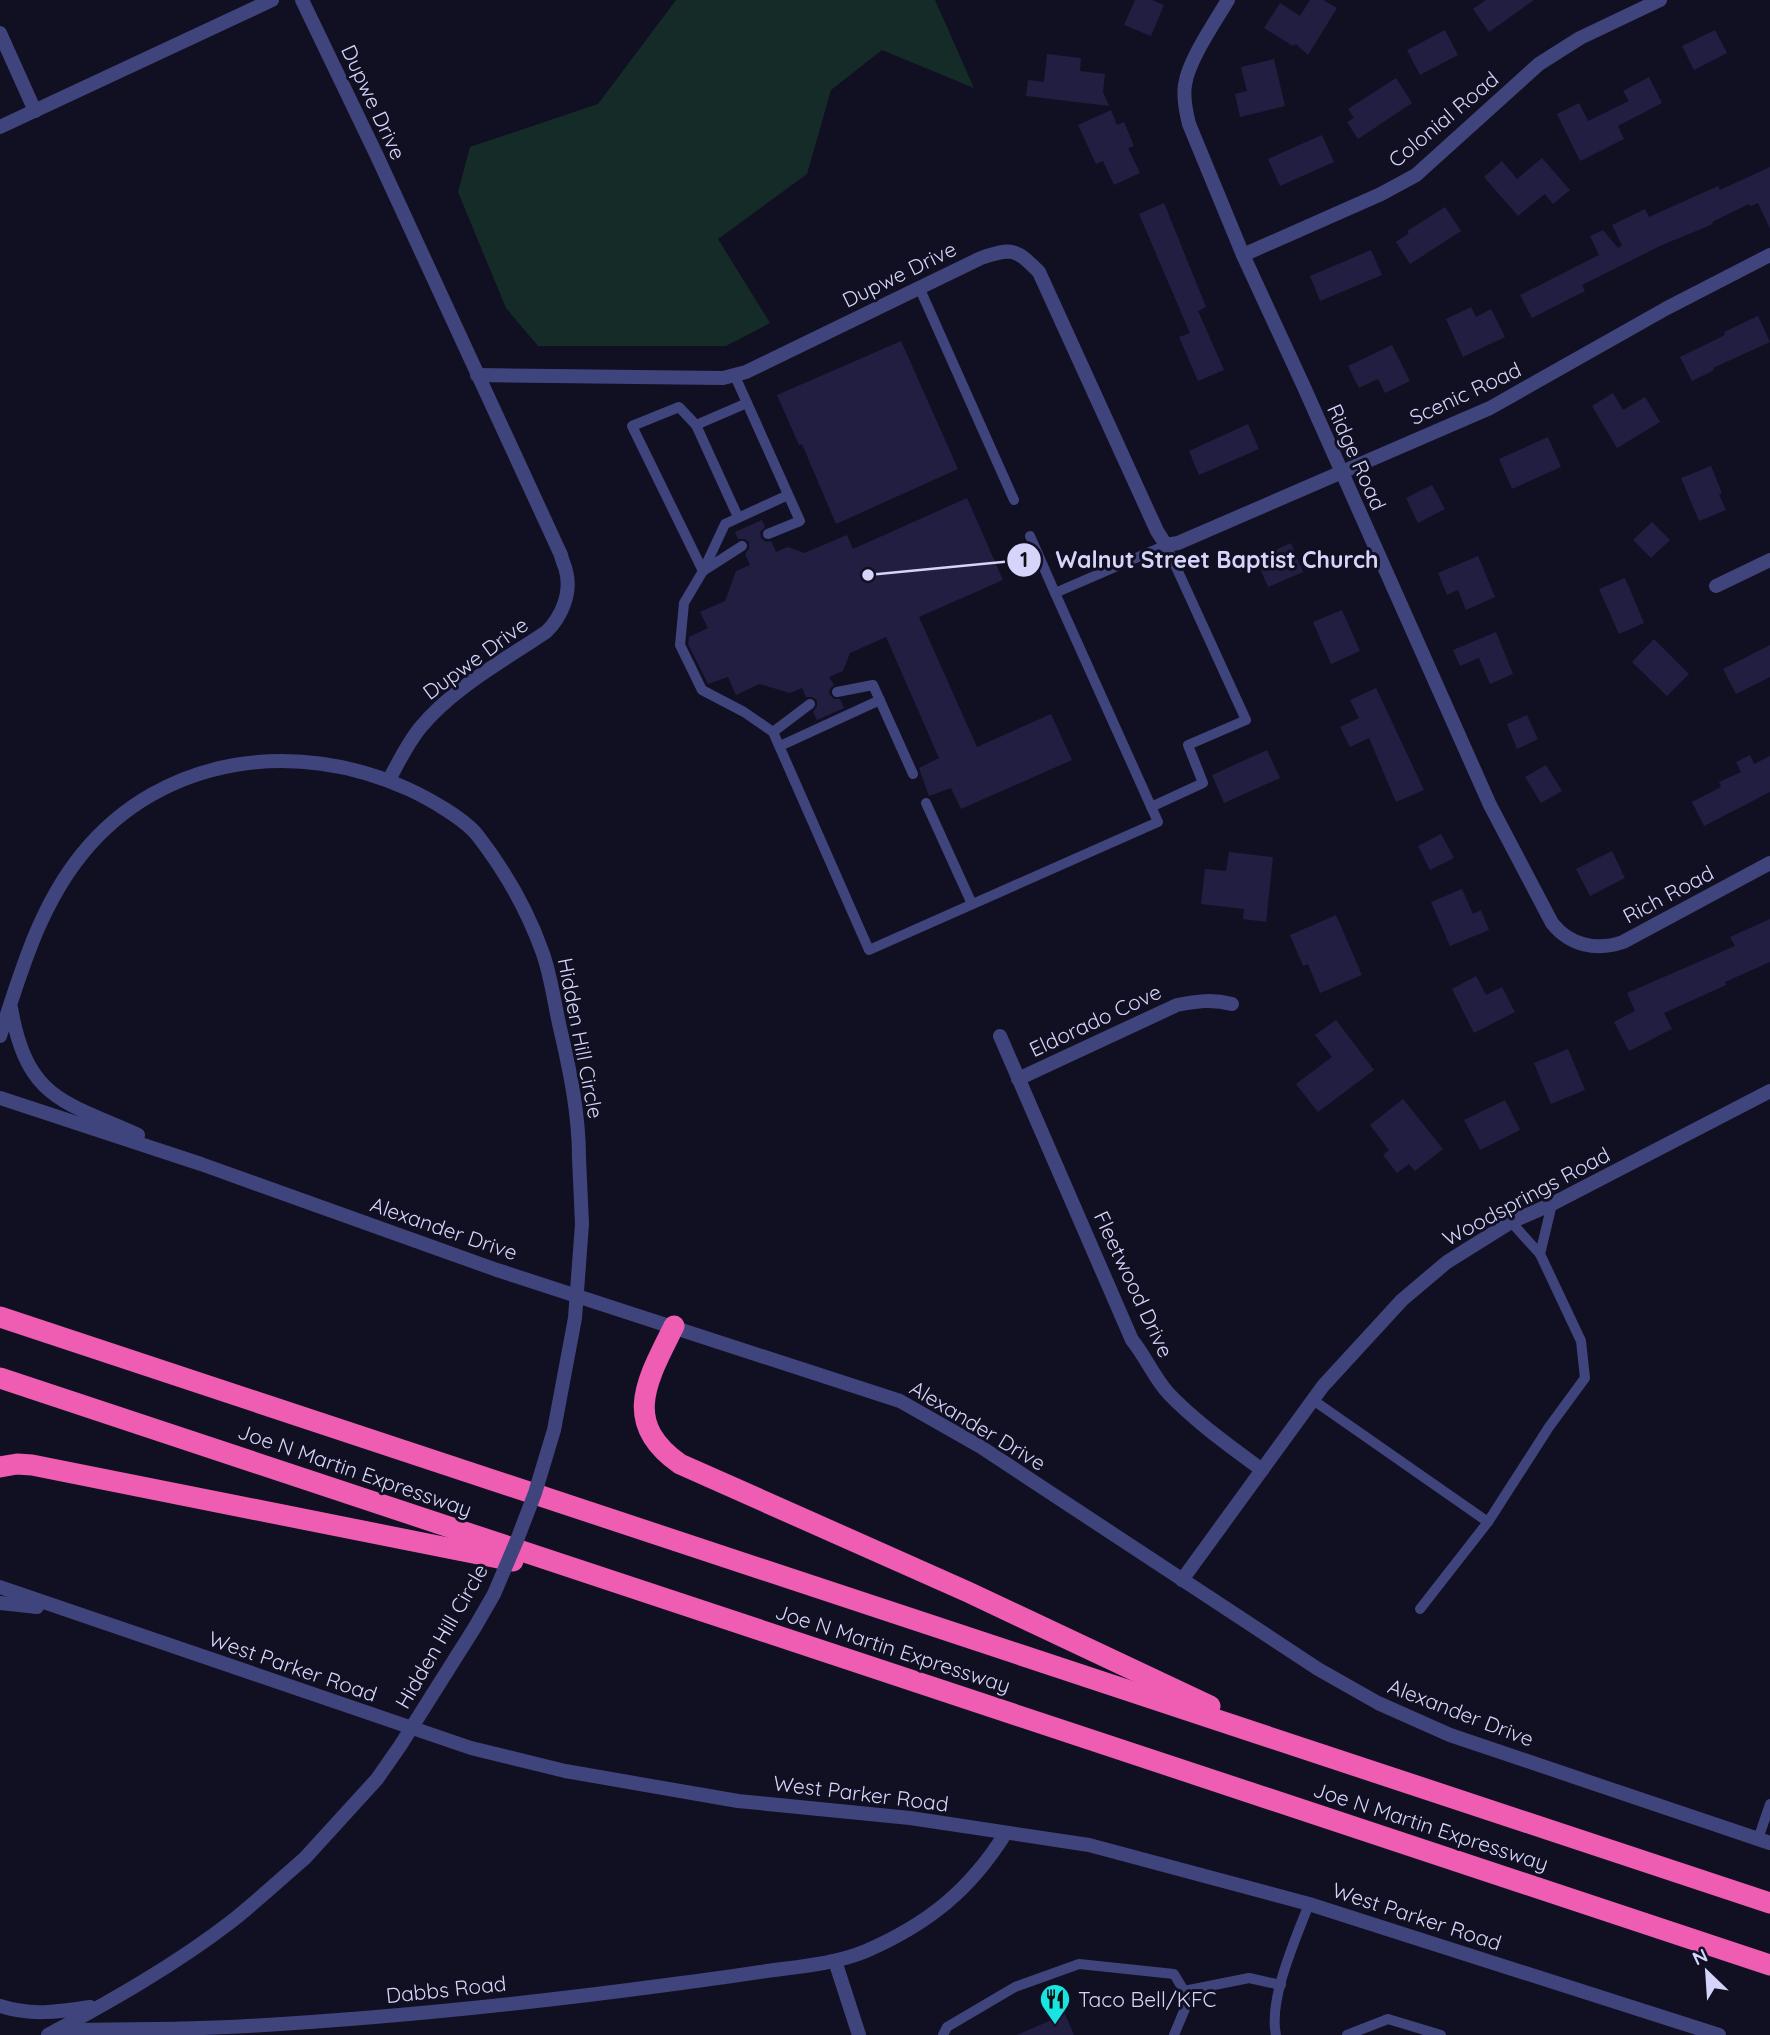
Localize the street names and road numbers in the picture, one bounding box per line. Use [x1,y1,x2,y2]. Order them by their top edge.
street label: Dupwe Drive [336,40,412,164]
street label: Colonial Road [1383,65,1503,173]
street label: Dupwe Drive [838,235,960,313]
street label: Scenic Road [1405,356,1525,430]
street label: Ridge Road [1322,400,1392,514]
street label: Dupwe Drive [417,611,533,705]
street label: Rich Road [1618,859,1718,929]
street label: Hidden Hill Circle [553,956,609,1120]
street label: Eldorado Cove [1025,978,1165,1062]
street label: Woodsprings Road [1438,1141,1614,1251]
street label: Alexander Drive [367,1191,521,1265]
street label: Fleetwood Drive [1089,1207,1179,1361]
street label: Alexander Drive [905,1374,1051,1476]
street label: Joe N Martin Expressway [235,1418,475,1522]
street label: Hidden Hill Circle [389,1559,493,1713]
street label: Joe N Martin Expressway [772,1598,1014,1698]
street label: West Parker Road [205,1625,381,1707]
street label: Alexander Drive [1384,1672,1538,1752]
street label: West Parker Road [772,1769,950,1817]
street label: Joe N Martin Expressway [1310,1776,1552,1876]
street label: West Parker Road [1329,1876,1505,1956]
street label: Dabbs Road [384,1970,508,2008]

